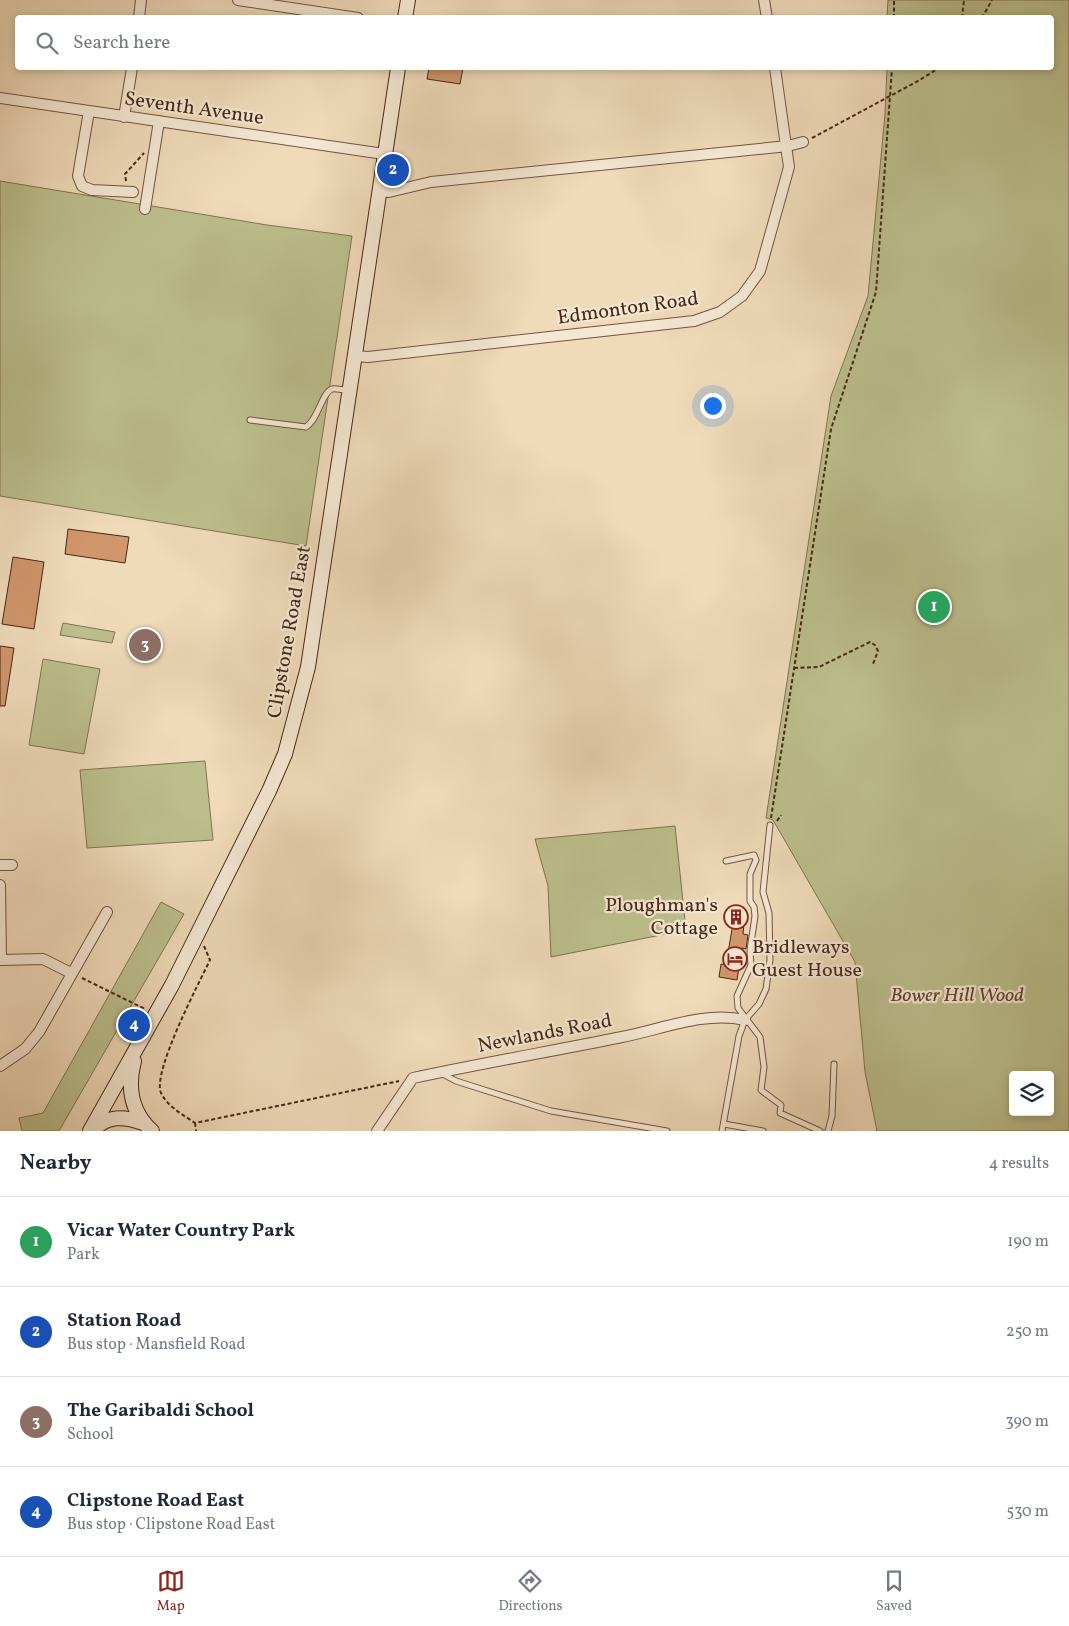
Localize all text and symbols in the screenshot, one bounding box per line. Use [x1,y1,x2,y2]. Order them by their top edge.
search box [15,15,1054,70]
icon: search [33,29,61,57]
text: Search here [73,30,170,56]
street label: Seventh Avenue [123,85,265,133]
pin: 2 [377,151,409,189]
street label: Edmonton Road [556,285,700,333]
your location [700,393,726,419]
street label: Clipstone Road East [261,544,319,720]
pin: 1 [918,588,950,626]
pin: 3 [129,626,161,664]
place label: Ploughman's Cottage [605,892,718,943]
building icon: Ploughman's Cottage [723,904,749,930]
place label: Bridleways Guest House [752,934,862,985]
hotel icon: Bridleways Guest House [722,946,748,972]
park label: Bower Hill Wood [890,982,1024,1010]
pin: 4 [118,1006,150,1044]
street label: Newlands Road [475,1007,615,1061]
map controls [1009,1071,1054,1116]
button: layers [1009,1071,1054,1116]
text: Nearby [20,1149,91,1178]
text: 4 results [989,1153,1049,1175]
text: Vicar Water Country Park [67,1218,295,1244]
text: 1 [33,1231,39,1253]
text: 190 m [1007,1231,1049,1253]
text: Park [67,1244,100,1266]
text: Station Road [67,1308,181,1334]
text: 2 [32,1321,40,1343]
text: 250 m [1006,1321,1049,1343]
text: Bus stop · Mansfield Road [67,1334,246,1356]
text: The Garibaldi School [67,1398,254,1424]
text: 3 [32,1411,40,1433]
text: 390 m [1006,1411,1049,1433]
text: School [67,1424,114,1446]
text: Clipstone Road East [67,1488,244,1514]
text: 4 [31,1501,41,1523]
text: 530 m [1006,1501,1049,1523]
text: Bus stop · Clipstone Road East [67,1514,275,1536]
tab: Map [157,1567,185,1616]
tab: Directions [498,1567,563,1616]
tab: Saved [876,1567,912,1616]

